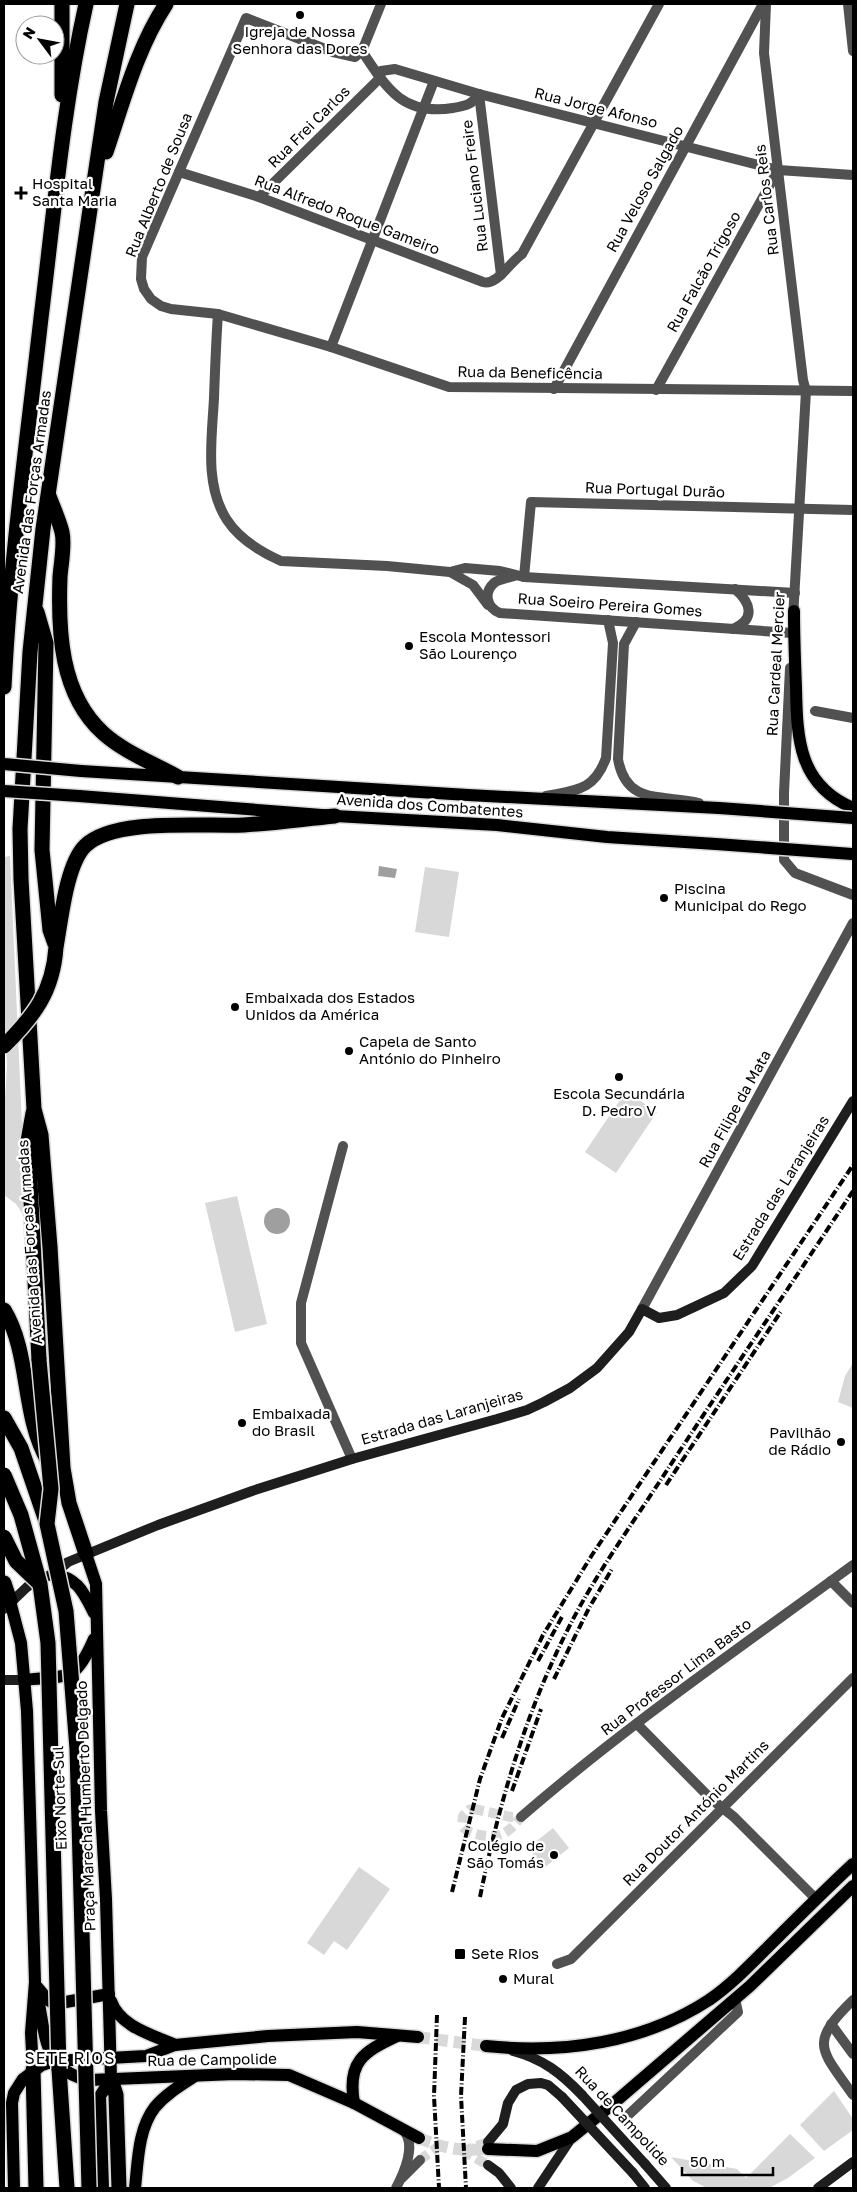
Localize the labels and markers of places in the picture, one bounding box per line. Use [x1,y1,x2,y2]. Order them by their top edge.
marker: Igreja de Nossa Senhora das Dores [294,9,306,21]
place label: Igreja de Nossa Senhora das Dores [233,22,368,57]
place label: Hospital Santa Maria [32,174,117,209]
marker: Hospital Santa Maria [14,186,28,200]
place label: Escola Montessori São Lourenço [419,627,551,662]
marker: Escola Montessori São Lourenço [403,640,415,652]
place label: Piscina Municipal do Rego [674,879,807,914]
marker: Piscina Municipal do Rego [658,892,670,904]
place label: Embaixada dos Estados Unidos da América [245,988,415,1023]
marker: Embaixada dos Estados Unidos da América [229,1001,241,1013]
place label: Capela de Santo António do Pinheiro [359,1032,501,1067]
marker: Capela de Santo António do Pinheiro [343,1045,355,1057]
marker: Escola Secundária D. Pedro V [613,1071,625,1083]
place label: Escola Secundária D. Pedro V [553,1084,685,1119]
place label: Embaixada do Brasil [252,1404,330,1439]
marker: Embaixada do Brasil [236,1417,248,1429]
place label: Pavilhão de Rádio [769,1423,831,1458]
marker: Pavilhão de Rádio [835,1436,847,1448]
place label: Colégio de São Tomás [467,1836,544,1871]
marker: Colégio de São Tomás [548,1849,560,1861]
place label: Sete Rios [471,1944,539,1962]
marker: Sete Rios [453,1947,467,1961]
place label: Mural [513,1969,554,1987]
marker: Mural [497,1973,509,1985]

